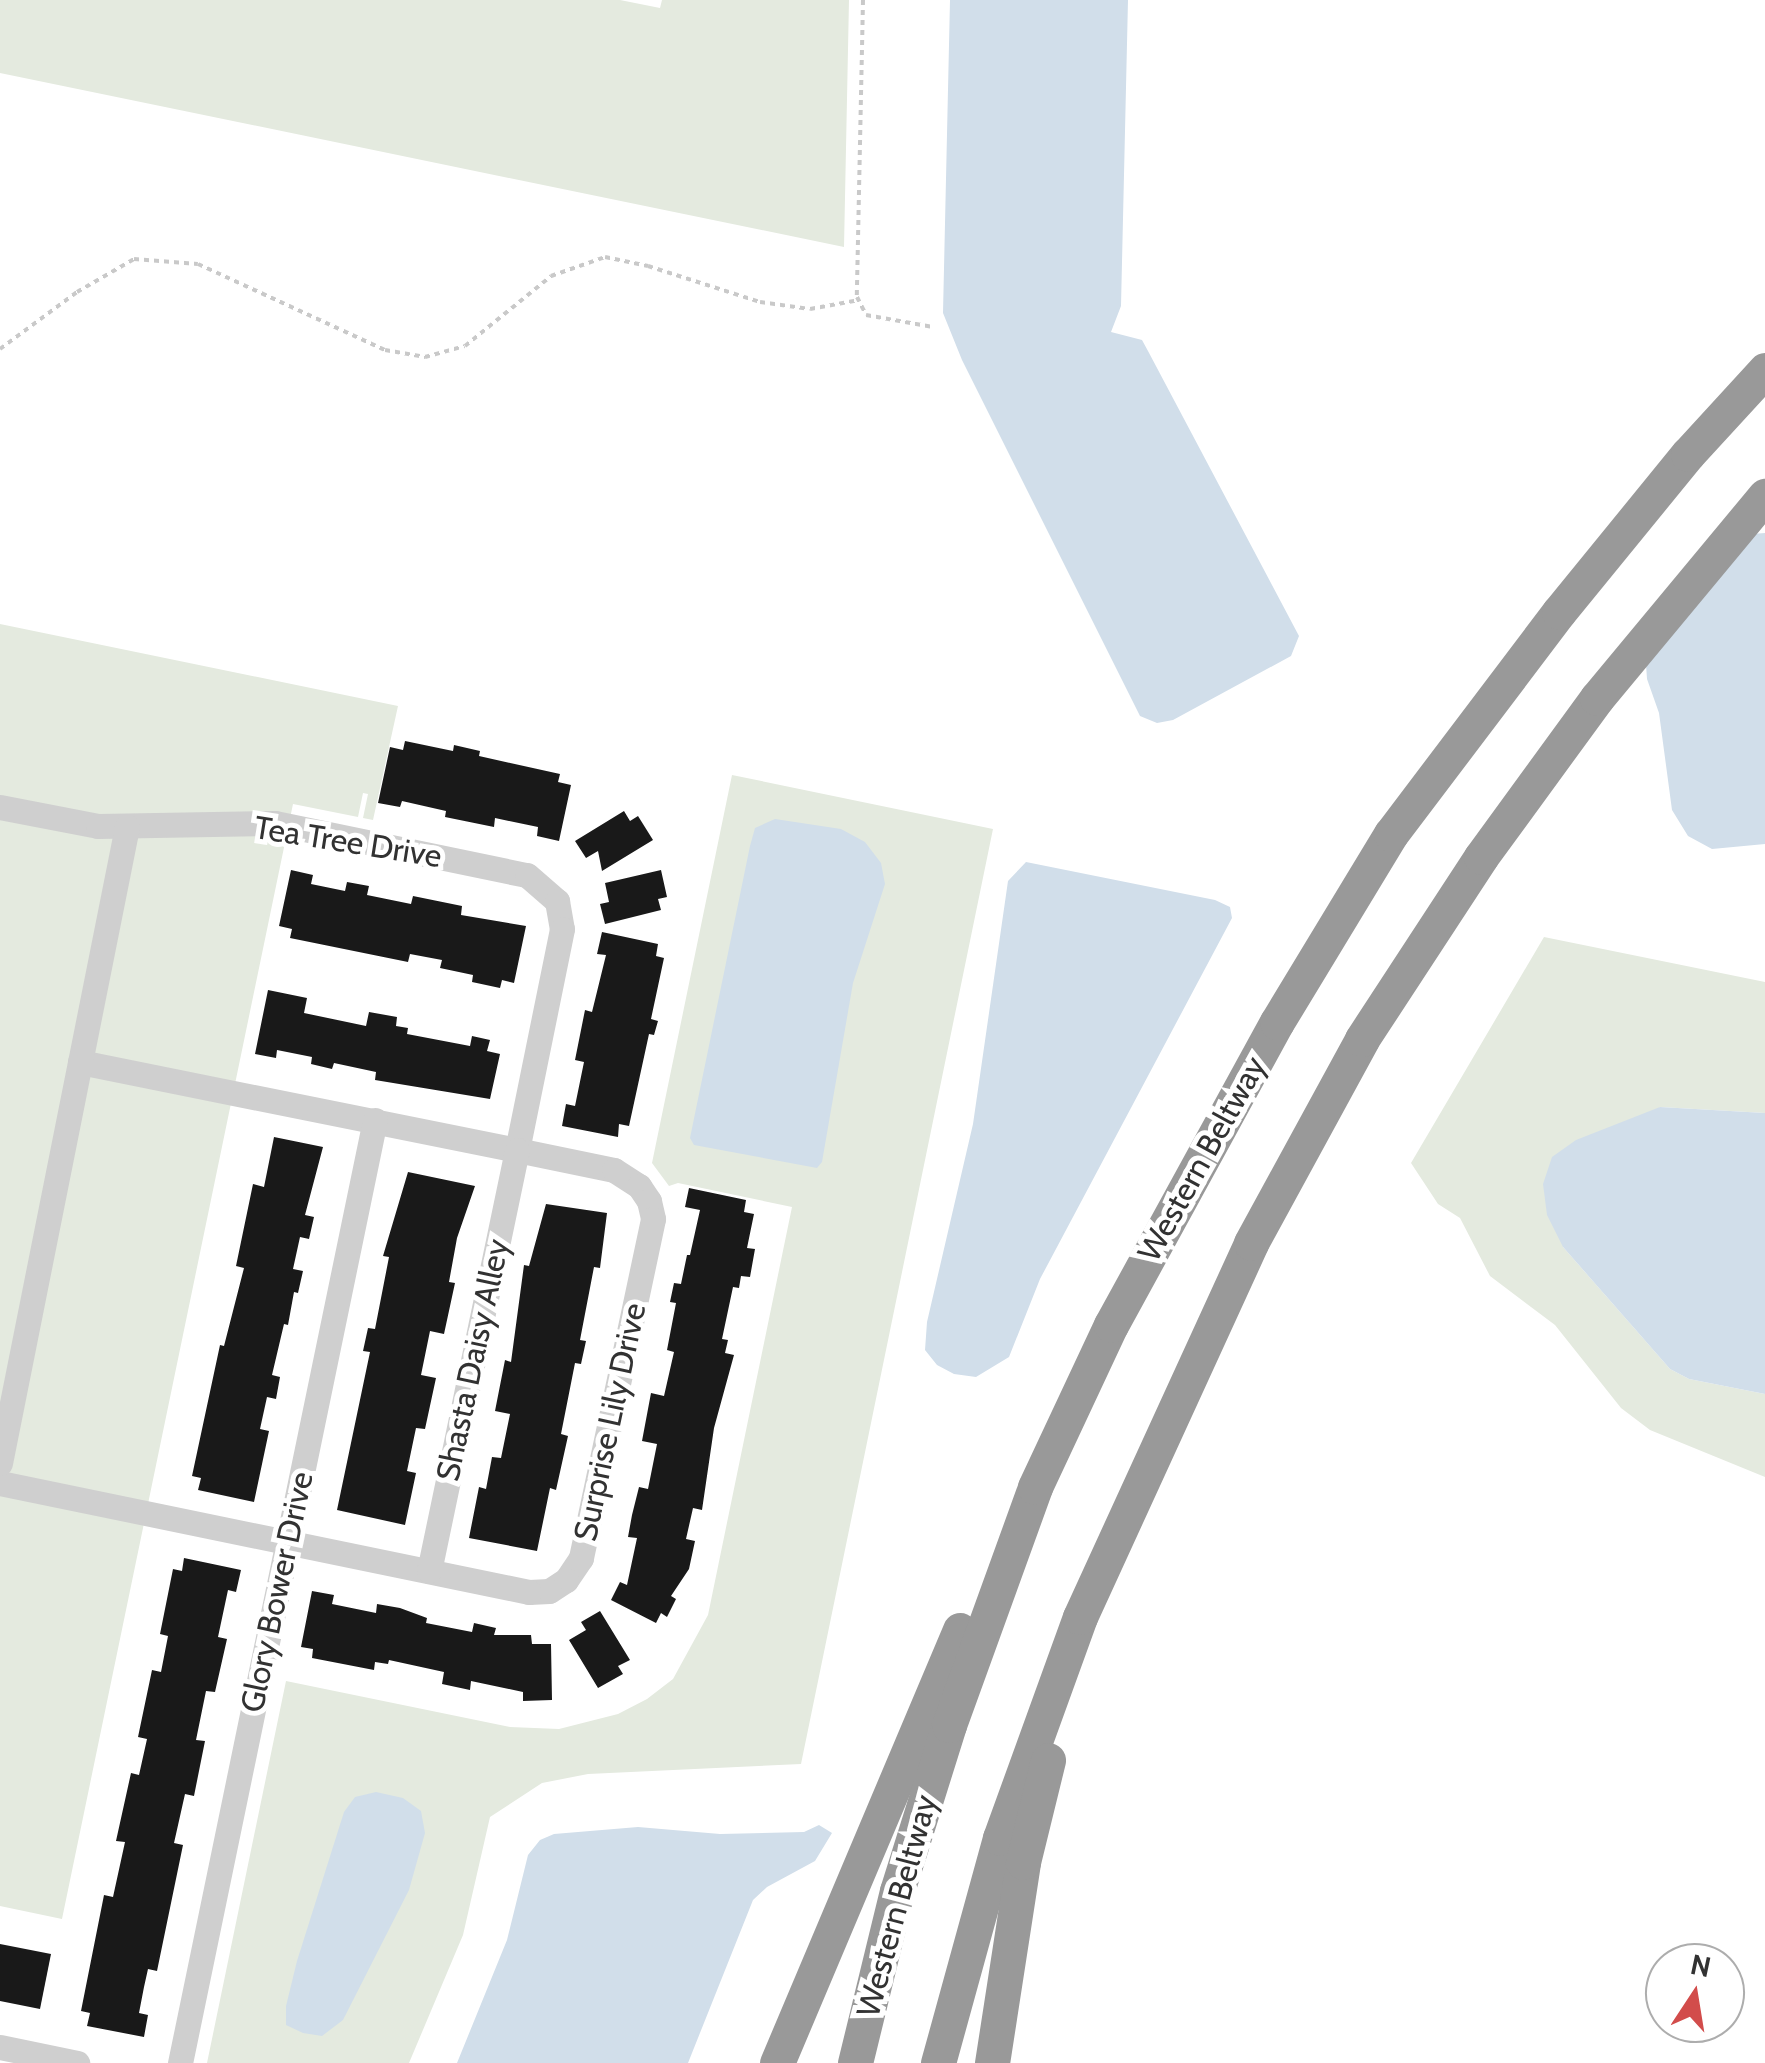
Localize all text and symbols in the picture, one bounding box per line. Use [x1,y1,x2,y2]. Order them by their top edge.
street label: Tea Tree Drive [252,808,444,876]
street label: Western Beltway [1130,1050,1274,1268]
street label: Shasta Daisy Alley [429,1236,517,1484]
street label: Surprise Lily Drive [566,1300,654,1544]
street label: Glory Bower Drive [233,1468,321,1716]
street label: Western Beltway [849,1791,945,2021]
north arrow [1645,1943,1745,2043]
text: N [1688,1947,1714,1984]

